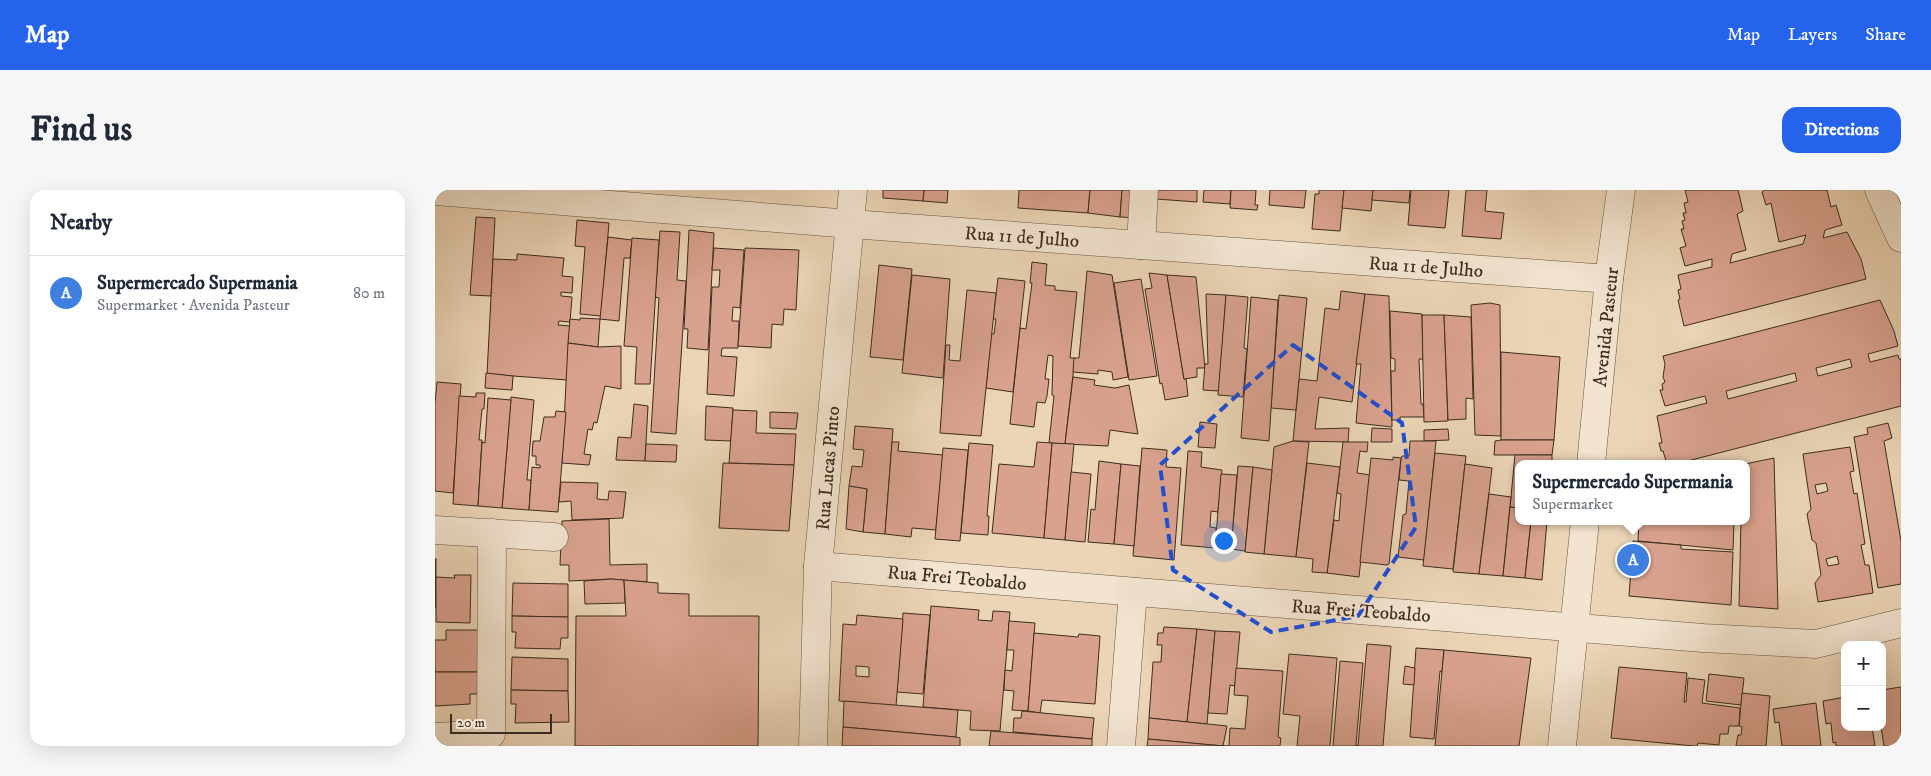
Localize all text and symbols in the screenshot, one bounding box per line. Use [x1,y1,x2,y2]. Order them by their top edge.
text: Map [25,20,69,50]
text: Map [1727,24,1760,46]
text: Layers [1788,24,1837,46]
text: Share [1865,24,1906,46]
button: Directions [1782,107,1901,153]
text: Find us [30,108,132,152]
text: Nearby [50,210,112,236]
street label: Rua 11 de Julho [964,222,1080,253]
street label: Rua 11 de Julho [1368,252,1484,283]
street label: Avenida Pasteur [1589,266,1624,388]
text: Supermercado Supermania [97,272,298,295]
text: A [61,283,71,303]
text: 80 m [353,283,385,303]
text: Supermarket · Avenida Pasteur [97,295,290,315]
street label: Rua Lucas Pinto [812,405,845,531]
popup [1515,460,1750,525]
text: Supermercado Supermania [1532,471,1733,494]
text: Supermarket [1532,494,1613,514]
your location [1211,528,1237,554]
pin: A [1617,541,1649,579]
street label: Rua Frei Teobaldo [886,561,1027,596]
street label: Rua Frei Teobaldo [1290,595,1431,628]
map controls [1841,641,1886,731]
button: + [1841,641,1886,686]
button: − [1841,686,1886,731]
scale bar [450,711,553,734]
text: 20 m [457,714,485,732]

